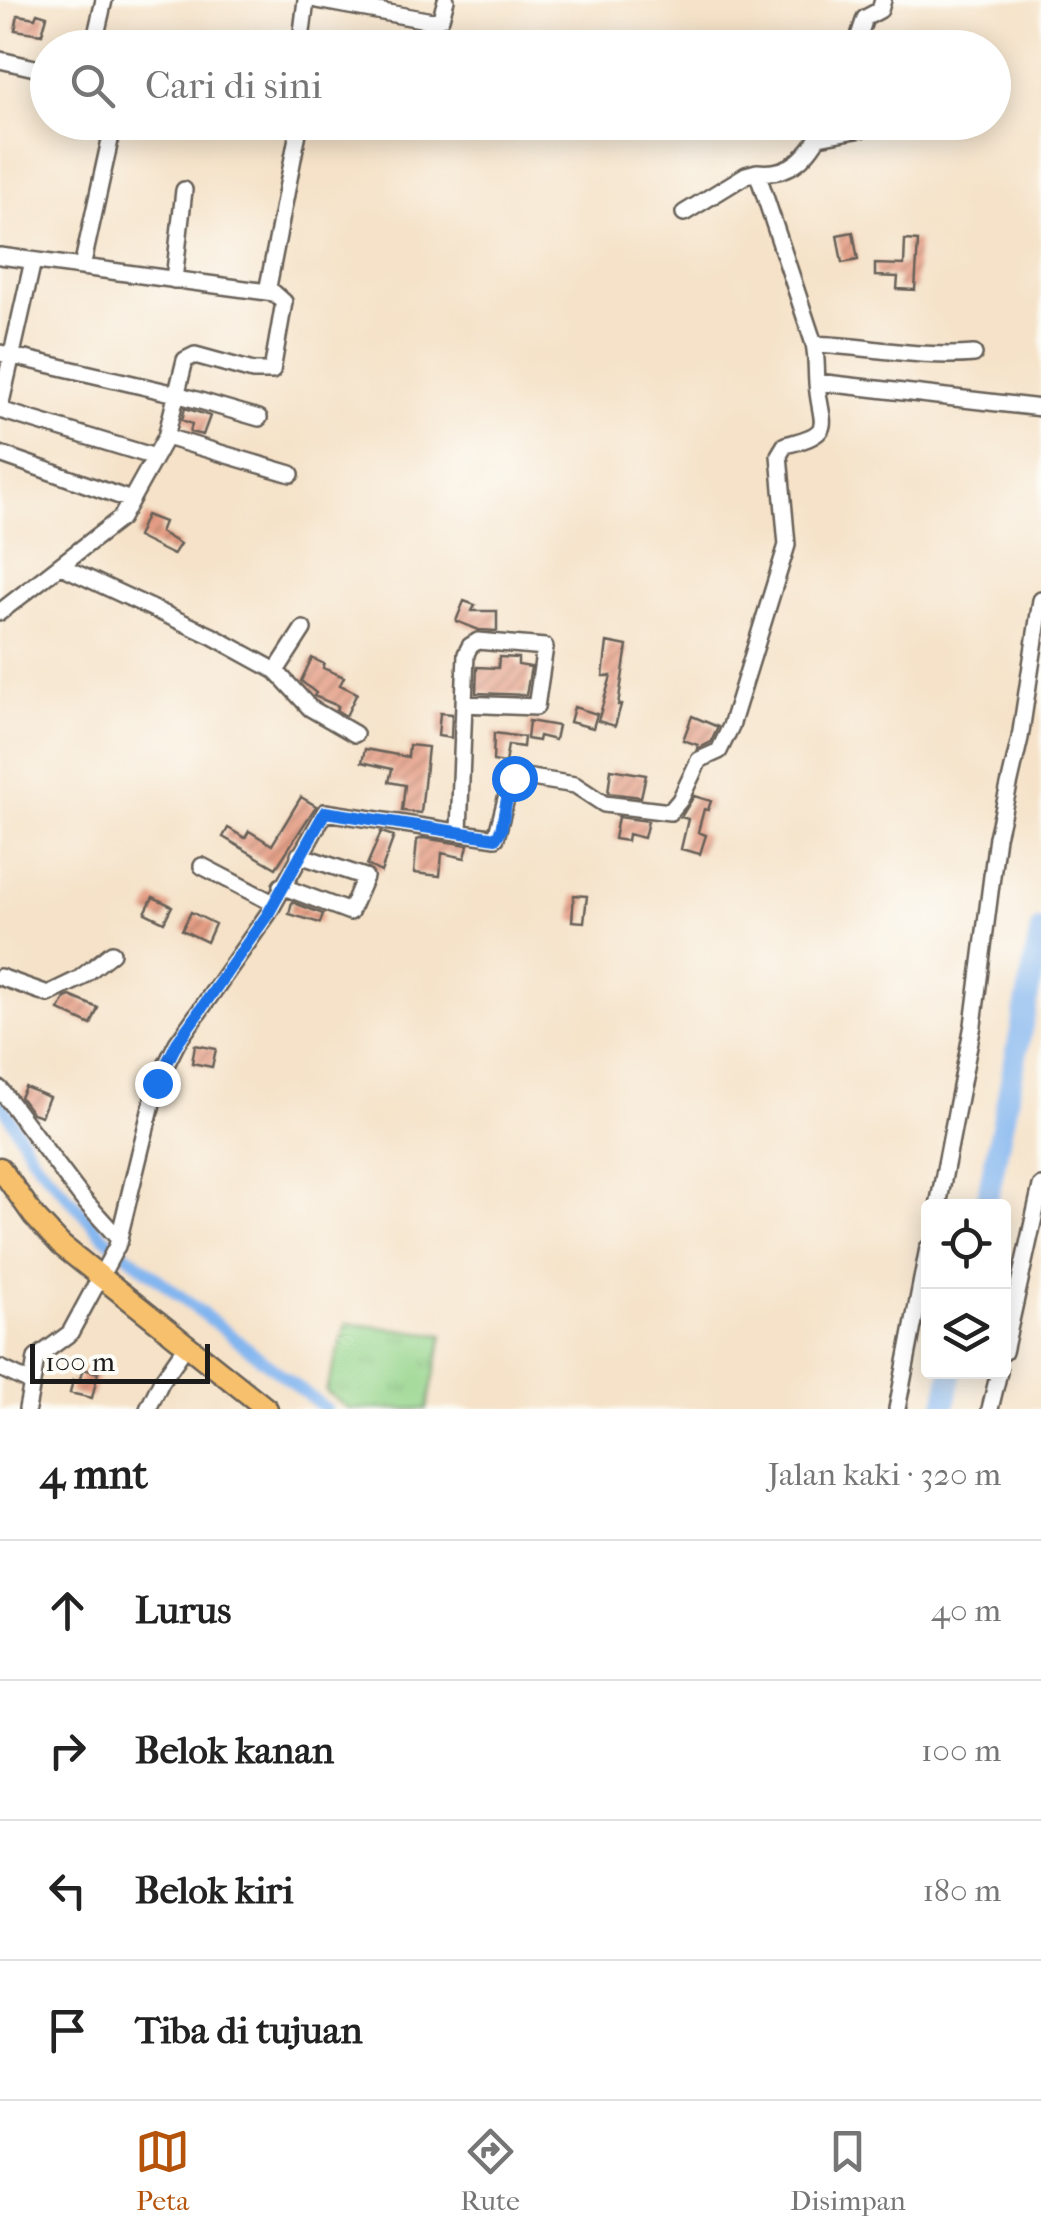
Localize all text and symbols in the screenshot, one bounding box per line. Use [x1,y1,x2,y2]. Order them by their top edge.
search box [30,30,1011,140]
icon: search [65,58,120,113]
text: Cari di sini [145,63,322,108]
route start [492,756,538,802]
route end [135,1061,181,1107]
map controls [921,1199,1011,1379]
button: locate [921,1199,1011,1289]
button: layers [921,1289,1011,1379]
scale bar [30,1339,210,1384]
text: 100 m [45,1345,115,1378]
text: 4 mnt [40,1450,148,1499]
text: Jalan kaki · 320 m [768,1456,1001,1493]
icon: ahead [40,1583,95,1638]
text: Lurus [135,1588,231,1633]
text: 40 m [931,1592,1001,1629]
icon: right [40,1723,95,1778]
text: Belok kanan [135,1728,334,1773]
text: 100 m [921,1732,1001,1769]
icon: left [40,1863,95,1918]
text: Belok kiri [135,1868,294,1913]
text: 180 m [922,1872,1001,1909]
icon: arrive [40,2003,95,2058]
text: Tiba di tujuan [135,2008,362,2053]
tab: Peta [135,2124,190,2217]
tab: Rute [460,2124,520,2217]
tab: Disimpan [790,2124,906,2217]

